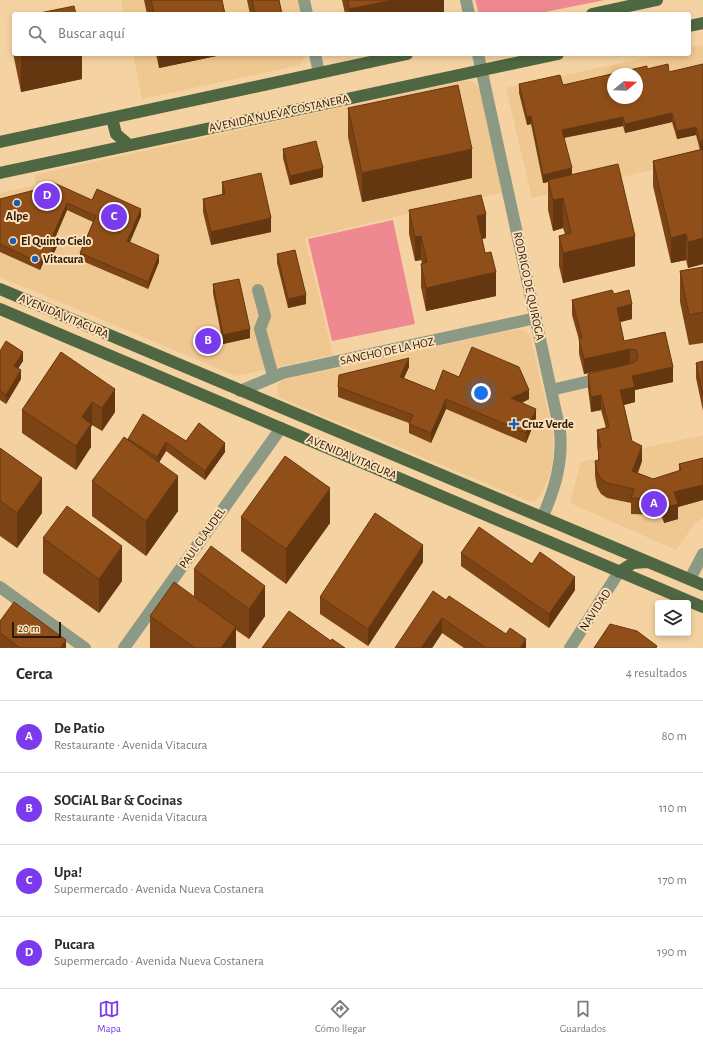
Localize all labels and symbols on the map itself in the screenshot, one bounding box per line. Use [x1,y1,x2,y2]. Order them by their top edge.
north arrow [607,68,643,104]
street label: AVENIDA NUEVA COSTANERA [208,92,350,134]
pin: D [34,181,60,211]
marker: Alpe [12,198,22,208]
pin: C [101,202,127,232]
place label: Alpe [6,210,28,222]
street label: RODRIGO DE QUIROGA [511,231,546,342]
place label: El Quinto Cielo [21,235,92,248]
marker: El Quinto Cielo [8,236,18,246]
place label: Vitacura [43,253,84,265]
marker: Vitacura [30,254,40,264]
street label: AVENIDA VITACURA [17,292,111,340]
pin: B [195,326,221,356]
street label: SANCHO DE LA HOZ [339,335,435,367]
your location [471,383,491,403]
place label: Cruz Verde [522,418,574,430]
marker: Cruz Verde [509,419,519,429]
street label: AVENIDA VITACURA [305,433,399,481]
pin: A [641,489,667,519]
street label: PAUL CLAUDEL [177,506,227,570]
street label: NAVIDAD [577,587,613,633]
scale bar [12,620,61,639]

